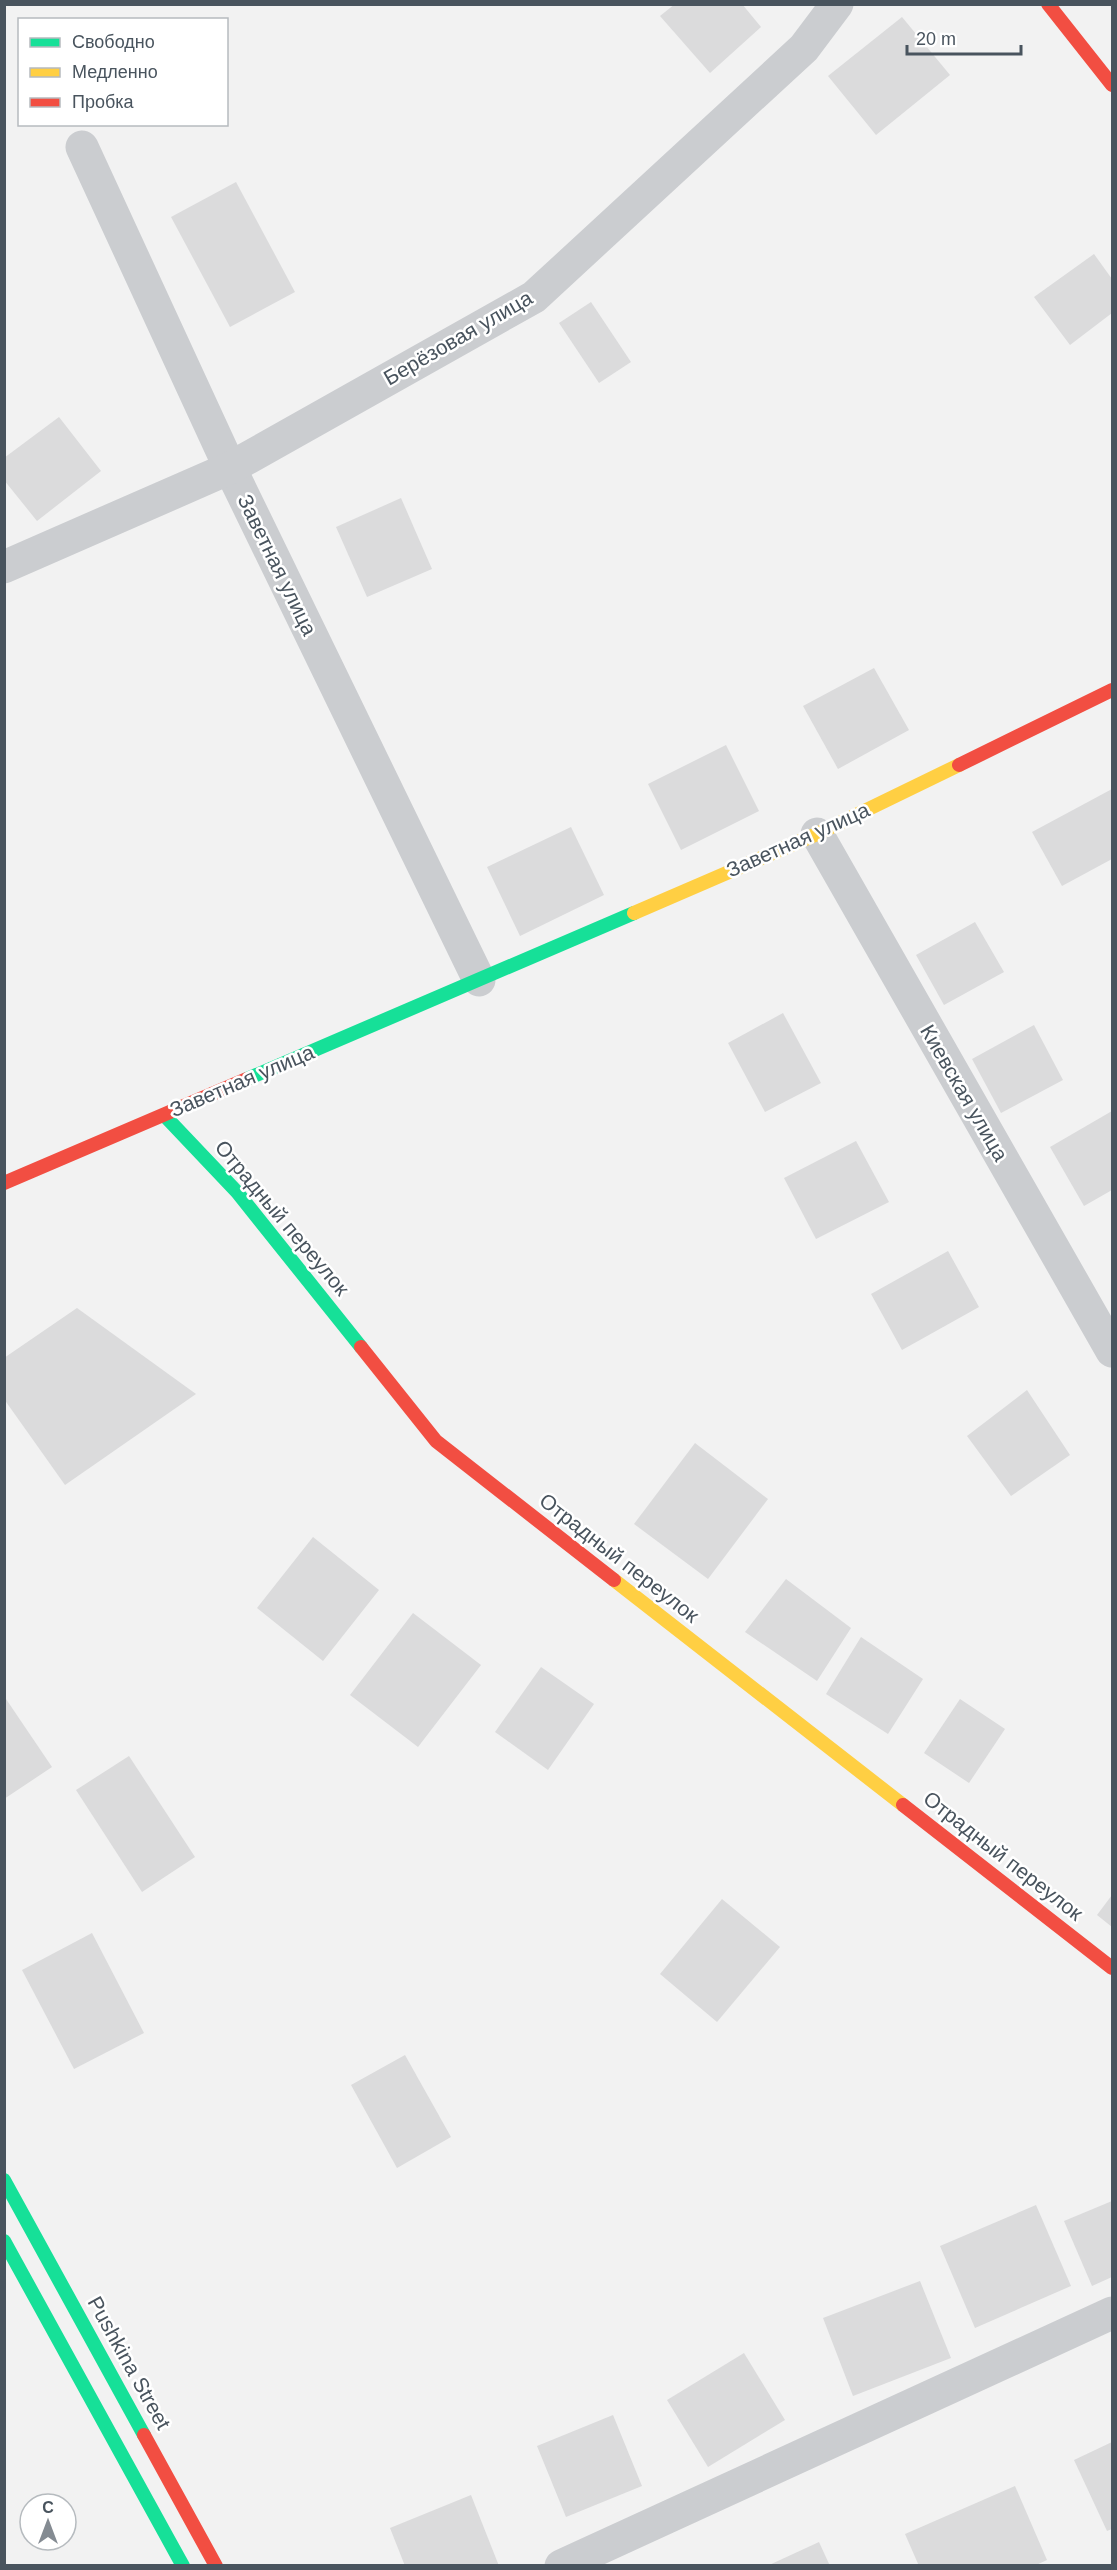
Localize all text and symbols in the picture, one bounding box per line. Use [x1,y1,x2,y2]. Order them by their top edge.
legend [18,18,228,126]
scale bar [907,18,1021,56]
text: 20 m [916,29,956,49]
text: Свободно [72,32,155,52]
text: Медленно [72,62,158,82]
text: Пробка [72,92,135,112]
street label: Берёзовая улица [379,286,536,389]
street label: Заветная улица [233,490,322,639]
street label: Заветная улица [723,798,873,881]
street label: Киевская улица [916,1021,1013,1165]
street label: Заветная улица [166,1040,318,1121]
street label: Отрадный переулок [211,1135,355,1301]
street label: Отрадный переулок [535,1488,704,1627]
street label: Отрадный переулок [919,1786,1088,1925]
street label: Pushkina Street [83,2292,176,2433]
north arrow [18,2492,78,2552]
text: С [42,2499,54,2516]

